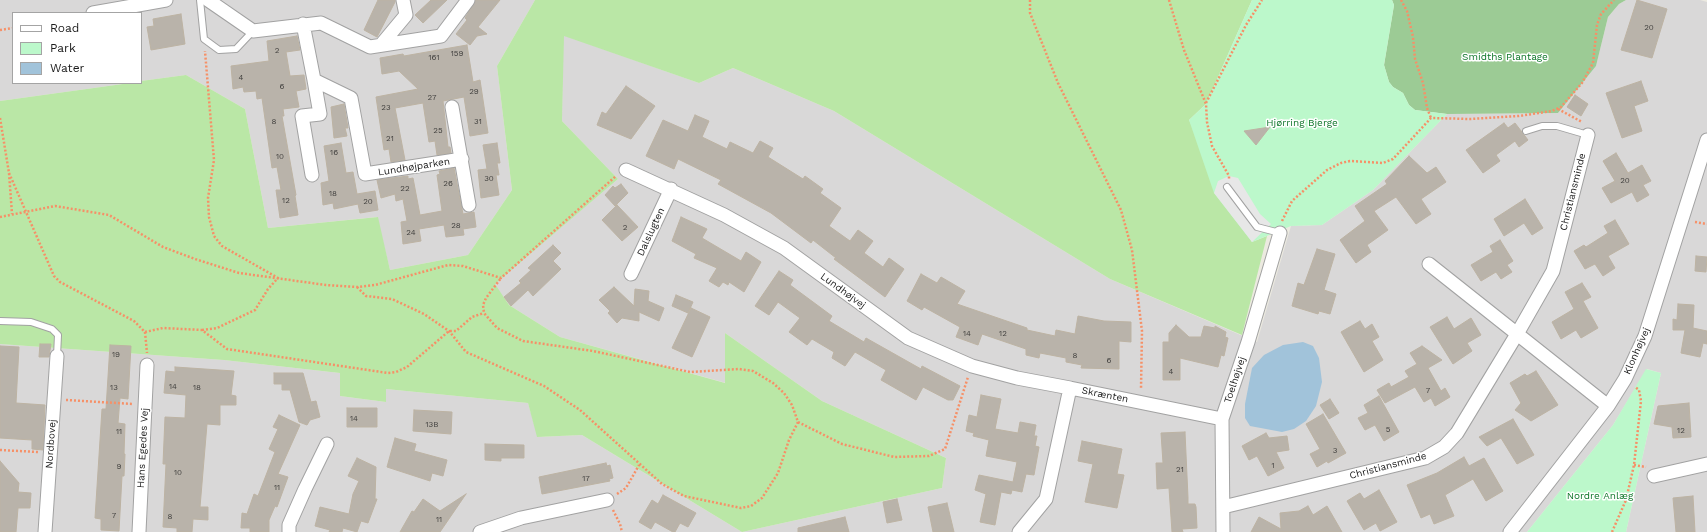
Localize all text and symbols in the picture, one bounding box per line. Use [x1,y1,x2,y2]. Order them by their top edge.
legend [12,12,142,84]
text: Road [50,21,79,35]
house number: 20 [1644,23,1654,33]
text: Park [50,41,76,55]
house number: 2 [275,46,279,56]
house number: 159 [451,49,463,59]
park label: Smidths Plantage [1462,51,1548,63]
house number: 161 [428,53,440,63]
text: Water [50,61,84,75]
house number: 4 [239,73,243,83]
house number: 6 [280,82,284,92]
house number: 29 [469,87,479,97]
house number: 27 [428,93,436,103]
house number: 23 [381,103,391,113]
house number: 8 [272,117,276,127]
house number: 31 [474,117,482,127]
park label: Hjørring Bjerge [1266,117,1338,129]
house number: 25 [433,126,443,136]
house number: 21 [386,134,394,144]
house number: 16 [330,148,338,158]
house number: 10 [276,152,284,162]
street label: Christiansminde [1558,152,1588,232]
street label: Lundhøjparken [377,155,451,179]
house number: 30 [484,174,494,184]
house number: 20 [1620,176,1630,186]
house number: 26 [443,179,453,189]
house number: 22 [400,184,410,194]
house number: 18 [329,189,337,199]
house number: 12 [282,196,290,206]
house number: 20 [363,197,373,207]
street label: Dalslugten [635,206,667,258]
house number: 28 [451,221,461,231]
house number: 2 [623,223,627,233]
house number: 24 [406,228,416,238]
street label: Lundhøjvej [818,271,868,311]
street label: Klonhøjvej [1621,326,1653,376]
house number: 14 [963,329,971,339]
house number: 12 [999,329,1007,339]
house number: 19 [112,350,120,360]
house number: 8 [1073,351,1077,361]
street label: Toelhøjvej [1222,355,1248,405]
house number: 6 [1107,356,1111,366]
house number: 4 [1169,367,1173,377]
house number: 14 [169,382,177,392]
house number: 13 [110,383,118,393]
house number: 18 [193,383,201,393]
street label: Skrænten [1081,385,1129,405]
house number: 7 [1426,386,1430,396]
street label: Hans Egedes Vej [135,408,151,488]
house number: 14 [350,414,358,424]
street label: Nordbovej [43,419,59,469]
house number: 13B [425,420,439,430]
house number: 5 [1386,425,1390,435]
house number: 12 [1677,426,1685,436]
house number: 11 [116,427,122,437]
house number: 3 [1333,446,1337,456]
street label: Christiansminde [1348,450,1428,482]
house number: 1 [1271,461,1275,471]
house number: 9 [117,462,121,472]
house number: 21 [1176,465,1184,475]
house number: 10 [174,468,182,478]
house number: 17 [582,474,590,484]
house number: 11 [274,483,280,493]
park label: Nordre Anlæg [1567,490,1633,502]
house number: 7 [112,511,116,521]
house number: 8 [168,512,172,522]
house number: 11 [436,515,442,525]

